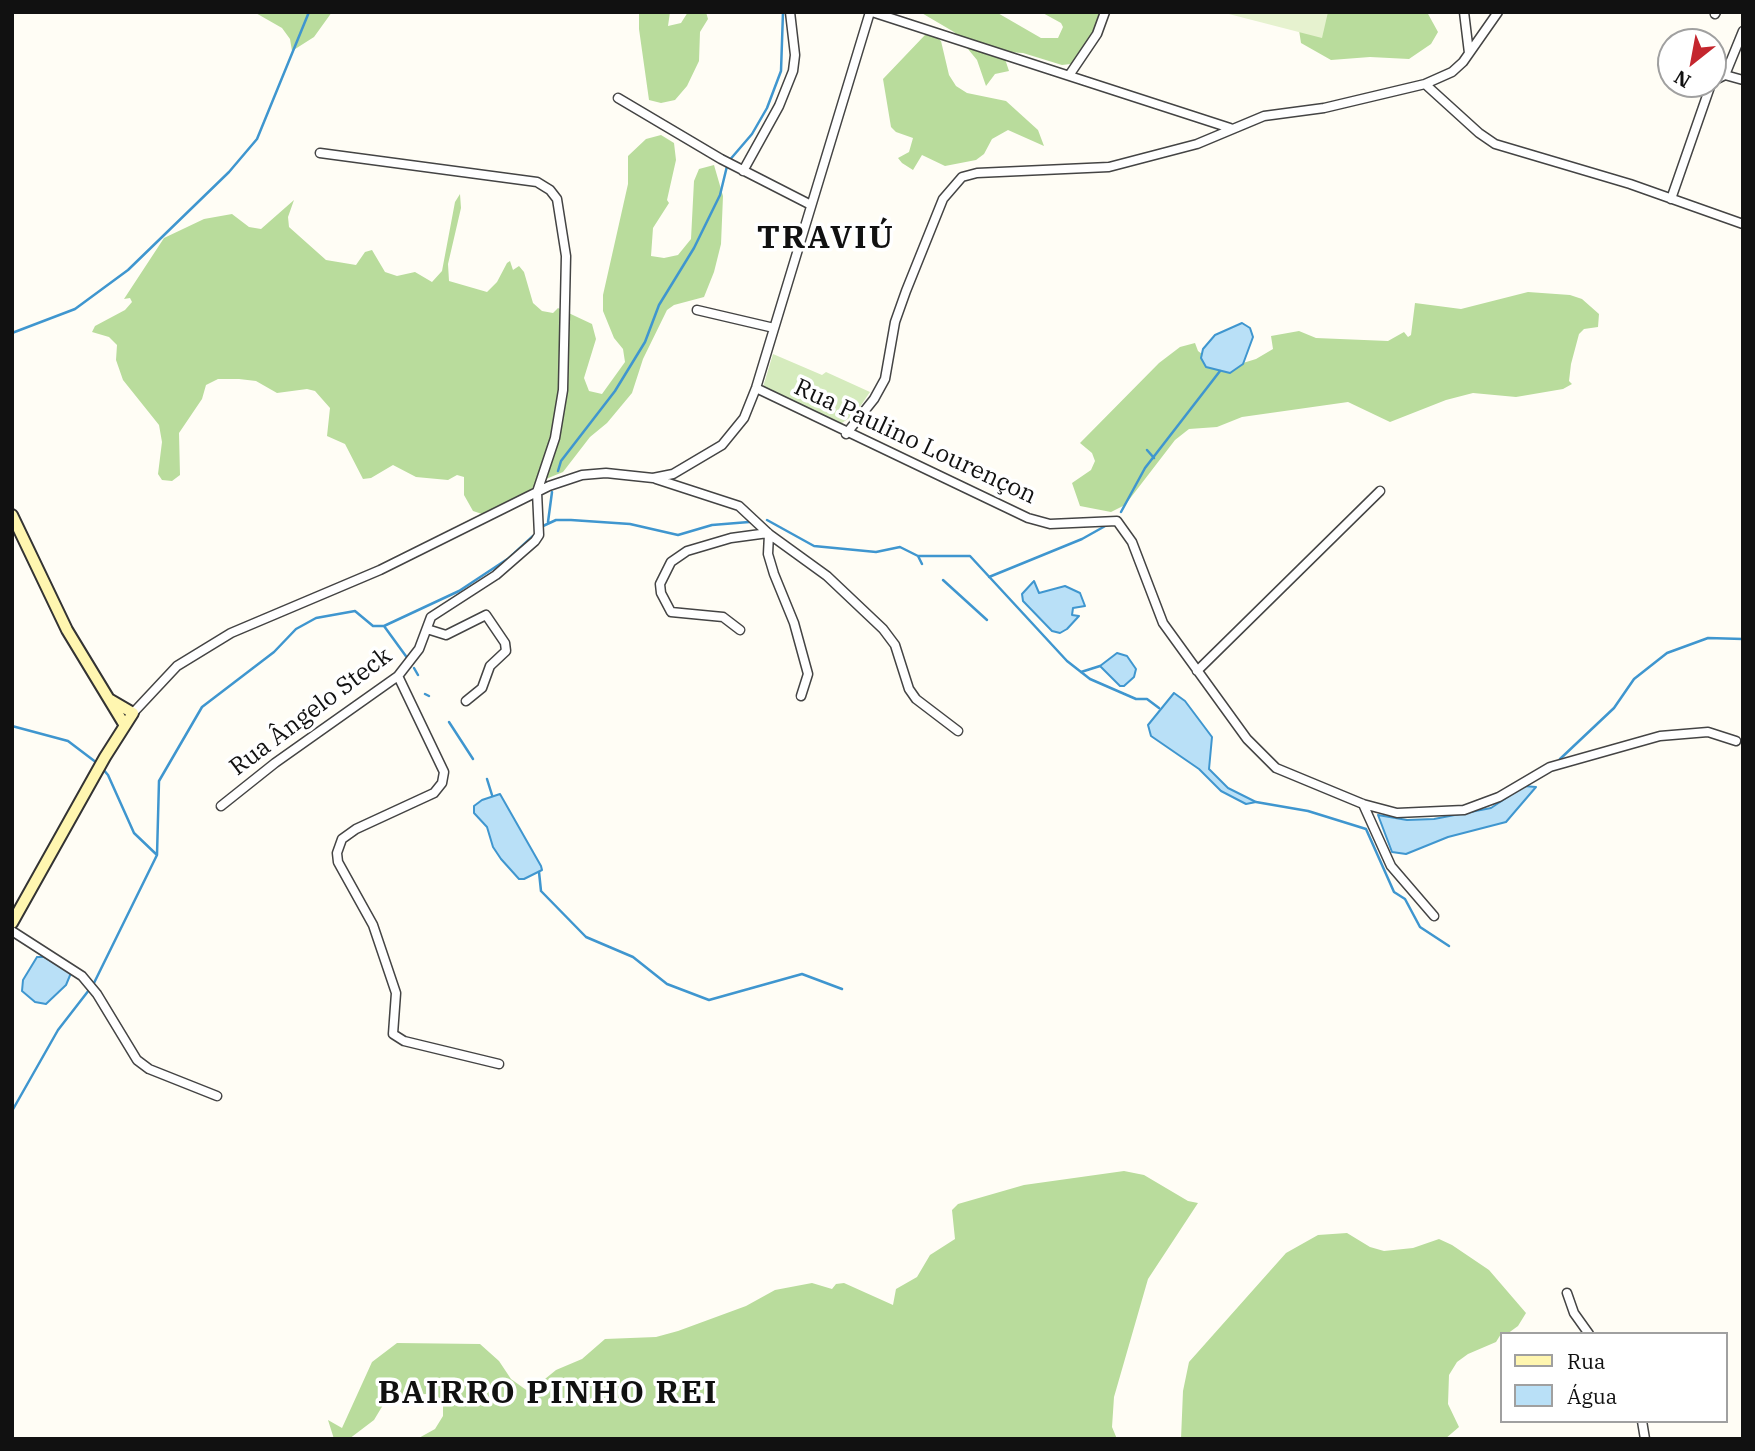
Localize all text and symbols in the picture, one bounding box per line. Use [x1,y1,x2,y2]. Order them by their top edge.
north arrow [1657,28,1727,98]
text: N [1670,65,1695,93]
district label: TRAVIÚ [758,220,894,258]
street label: Rua Paulino Lourençon [789,373,1041,511]
street label: Rua Ângelo Steck [224,642,398,782]
legend [1500,1332,1727,1423]
text: Rua [1567,1347,1605,1375]
district label: BAIRRO PINHO REI [380,1375,716,1413]
text: Água [1567,1382,1617,1410]

